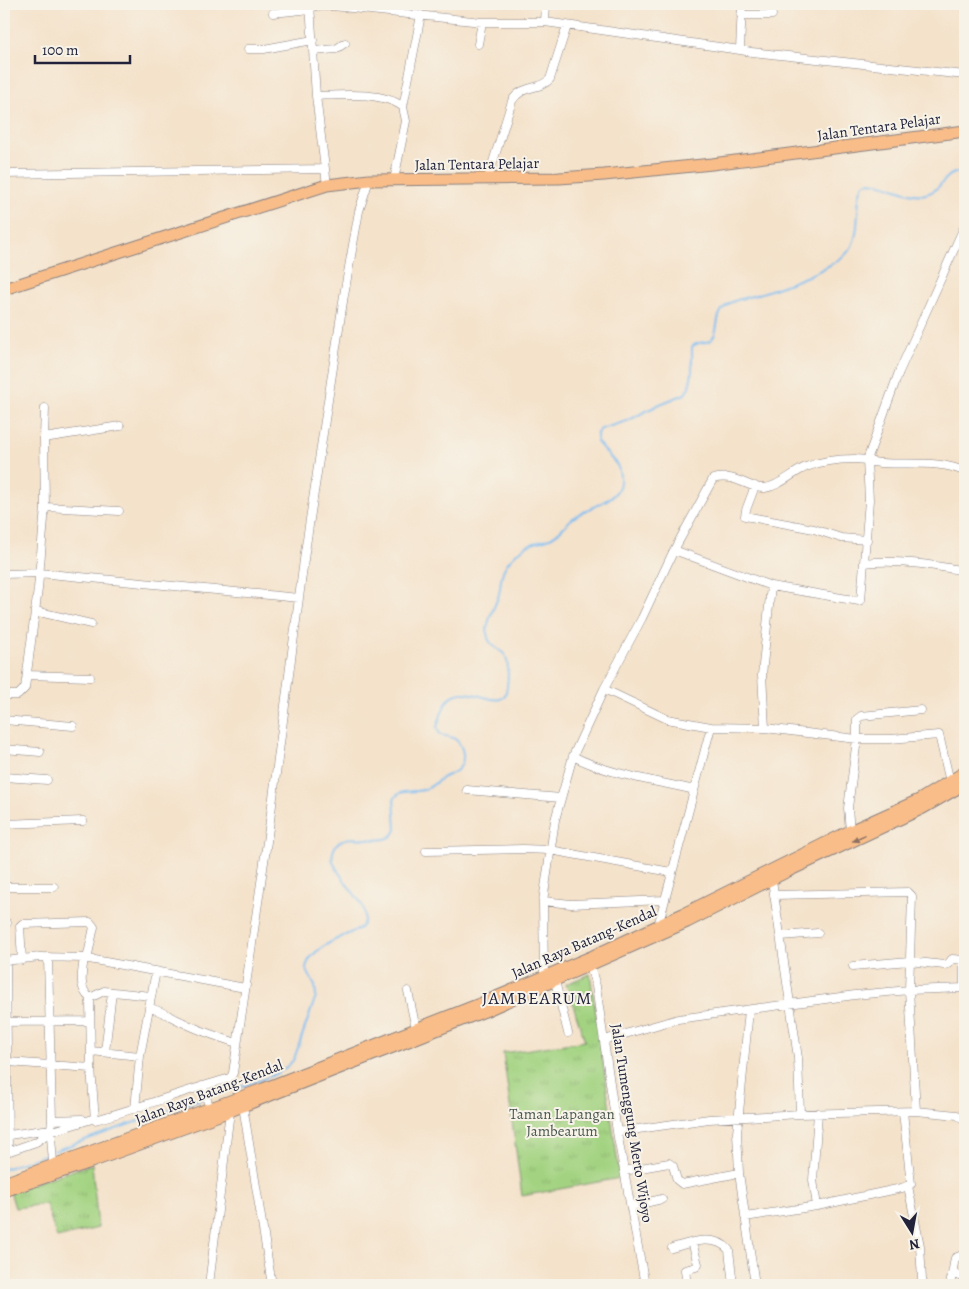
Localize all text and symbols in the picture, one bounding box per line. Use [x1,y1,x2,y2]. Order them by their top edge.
scale bar [35,32,130,64]
text: 100 m [42,40,79,60]
street label: Jalan Tentara Pelajar [816,108,942,146]
street label: Jalan Tentara Pelajar [415,153,540,175]
one-way arrow [852,834,866,842]
street label: Jalan Raya Batang-Kendal [508,901,660,983]
district label: JAMBEARUM [482,986,592,1010]
street label: Jalan Tumenggung Merto Wijoyo [606,1022,658,1224]
street label: Jalan Raya Batang-Kendal [132,1054,286,1129]
park label: Taman Lapangan Jambearum [509,1104,615,1141]
north arrow [886,1206,936,1256]
text: N [908,1234,921,1255]

